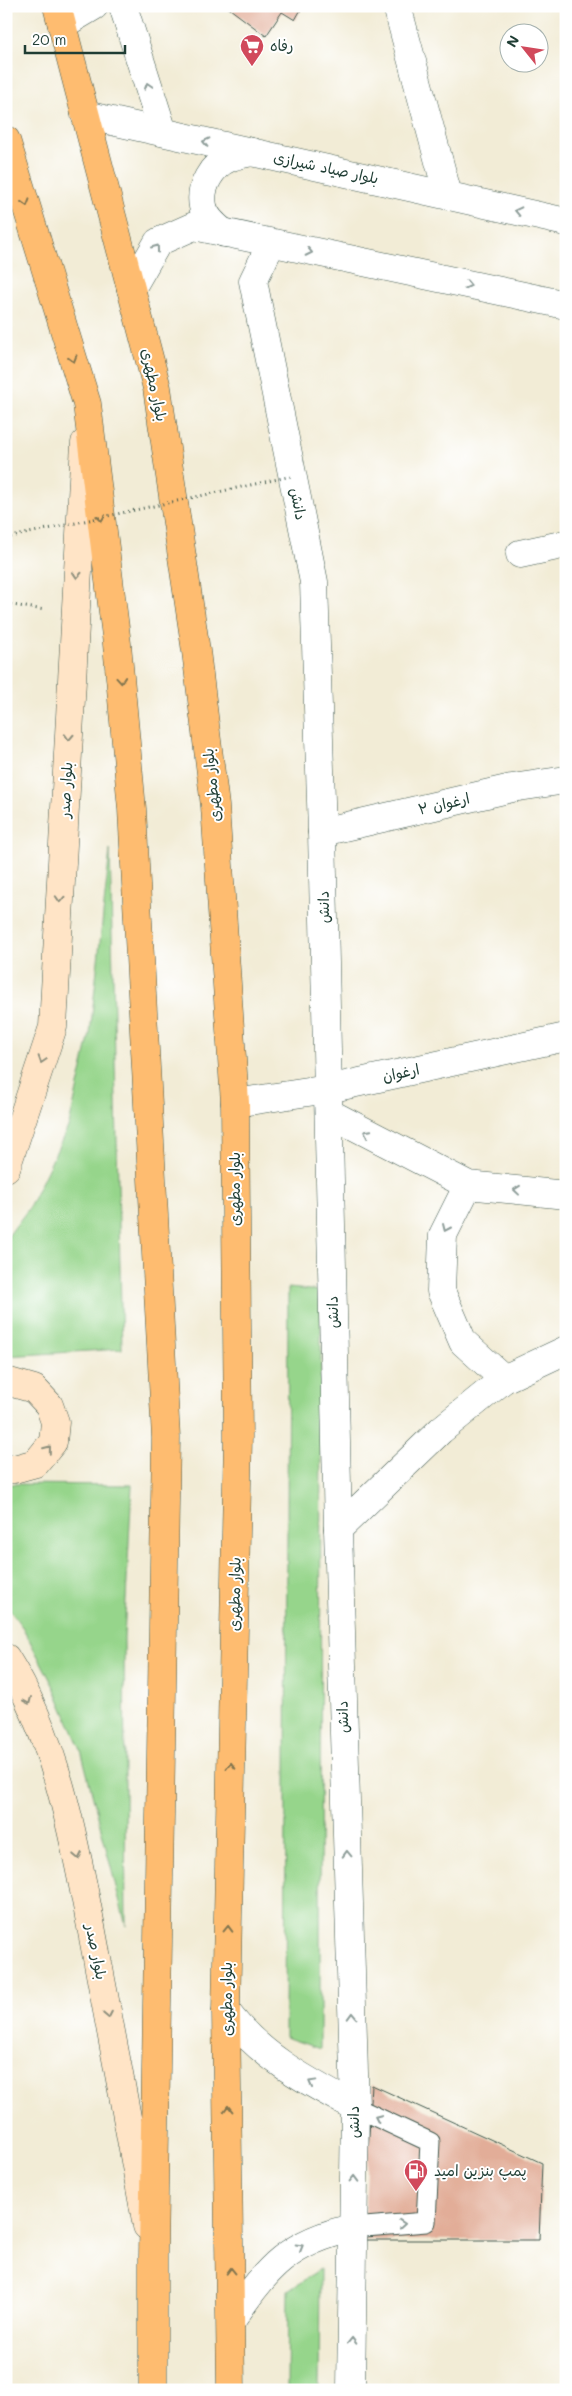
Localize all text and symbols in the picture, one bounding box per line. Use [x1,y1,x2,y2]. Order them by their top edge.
scale bar [25,22,125,54]
north arrow [500,22,550,72]
text: 20 m [32,29,66,49]
text: N [501,32,523,51]
supermarket icon: رفاه [239,33,265,67]
place label: رفاه [270,35,294,55]
one-way arrow [144,82,154,90]
one-way arrow [202,137,210,147]
street label: بلوار صیاد شیرازی [272,146,380,188]
one-way arrow [20,199,30,207]
one-way arrow [514,206,523,217]
one-way arrow [150,244,159,254]
one-way arrow [304,246,313,257]
one-way arrow [463,279,472,290]
street label: بلوار مطهری [137,346,172,423]
one-way arrow [68,354,78,362]
street label: دانش [286,486,312,522]
one-way arrow [96,514,106,523]
one-way arrow [72,571,83,579]
one-way arrow [115,676,126,684]
one-way arrow [63,733,74,741]
street label: بلوار مطهری [197,747,225,823]
street label: بلوار صدر [53,761,76,820]
street label: ارغوان ۲ [416,787,472,819]
street label: دانش [313,891,333,923]
one-way arrow [54,895,65,903]
one-way arrow [38,1055,48,1063]
street label: ارغوان [380,1058,421,1086]
one-way arrow [364,1129,373,1139]
street label: بلوار مطهری [224,1152,244,1226]
one-way arrow [513,1185,521,1196]
one-way arrow [442,1223,453,1232]
street label: دانش [322,1296,342,1328]
one-way arrow [42,1446,50,1455]
street label: بلوار مطهری [223,1557,245,1631]
one-way arrow [22,1696,33,1705]
street label: دانش [331,1700,353,1734]
one-way arrow [226,1762,236,1770]
one-way arrow [342,1849,353,1857]
one-way arrow [72,1851,82,1860]
street label: بلوار صدر [82,1921,112,1981]
one-way arrow [223,1924,233,1932]
street label: بلوار مطهری [216,1962,236,2036]
one-way arrow [102,2011,112,2020]
one-way arrow [347,2012,357,2020]
one-way arrow [308,2079,317,2089]
one-way arrow [223,2104,233,2112]
street label: دانش [343,2106,363,2138]
one-way arrow [374,2113,383,2124]
fuel station icon: پمپ بنزین امید [403,2158,429,2192]
place label: پمپ بنزین امید [434,2160,527,2181]
one-way arrow [349,2174,359,2182]
one-way arrow [398,2219,406,2230]
one-way arrow [294,2244,303,2254]
one-way arrow [226,2267,236,2274]
one-way arrow [346,2337,357,2345]

